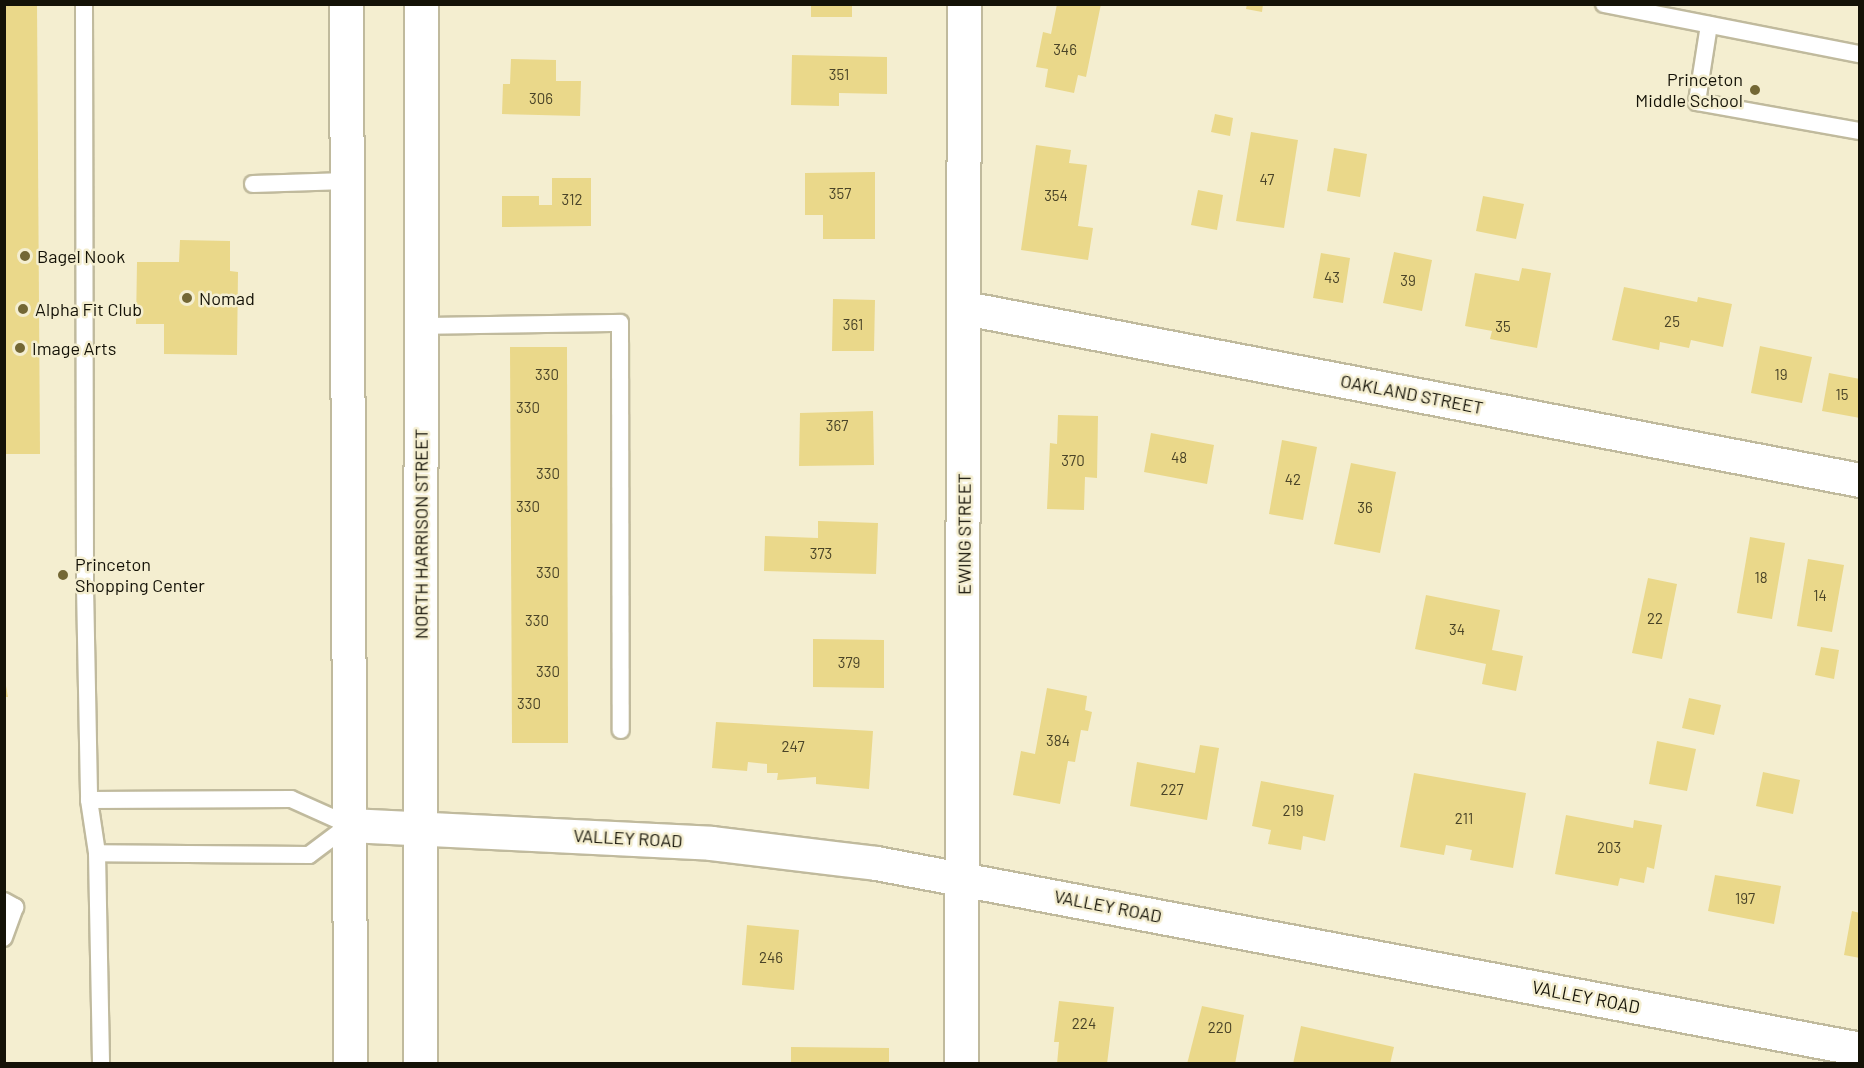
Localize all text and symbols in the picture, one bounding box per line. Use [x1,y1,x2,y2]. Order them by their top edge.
house number: 346 [1053,41,1077,59]
house number: 351 [829,66,849,84]
place label: Princeton Middle School [1635,69,1743,112]
marker: Princeton Middle School [1748,83,1762,97]
house number: 306 [529,90,553,108]
house number: 47 [1260,171,1274,189]
house number: 357 [829,185,851,203]
house number: 354 [1044,187,1068,205]
house number: 312 [562,191,582,209]
place label: Bagel Nook [37,245,125,267]
marker: Bagel Nook [18,249,32,263]
house number: 43 [1324,269,1340,287]
house number: 39 [1400,272,1416,290]
place label: Nomad [199,287,255,309]
marker: Nomad [180,291,194,305]
place label: Alpha Fit Club [35,298,142,320]
marker: Alpha Fit Club [16,302,30,316]
house number: 25 [1664,313,1680,331]
house number: 361 [843,316,863,334]
house number: 35 [1495,318,1511,336]
place label: Image Arts [32,337,117,359]
marker: Image Arts [13,341,27,355]
house number: 330 [535,366,559,384]
house number: 19 [1774,366,1788,384]
street label: OAKLAND STREET [1339,370,1485,418]
house number: 15 [1836,386,1848,404]
house number: 330 [516,399,540,417]
house number: 367 [826,417,848,435]
street label: NORTH HARRISON STREET [410,429,432,639]
house number: 48 [1171,449,1187,467]
house number: 370 [1061,452,1085,470]
house number: 330 [536,465,560,483]
house number: 42 [1285,471,1301,489]
street label: EWING STREET [953,473,975,595]
house number: 330 [516,498,540,516]
house number: 36 [1357,499,1373,517]
house number: 373 [810,545,832,563]
place label: Princeton Shopping Center [75,554,205,596]
house number: 330 [536,564,560,582]
marker: Princeton Shopping Center [56,568,70,582]
house number: 18 [1754,569,1768,587]
house number: 14 [1813,587,1827,605]
house number: 22 [1647,610,1663,628]
house number: 330 [525,612,549,630]
house number: 34 [1449,621,1465,639]
house number: 379 [838,654,860,672]
house number: 330 [536,663,560,681]
house number: 330 [517,695,541,713]
house number: 384 [1046,732,1070,750]
house number: 247 [782,738,804,756]
house number: 227 [1160,781,1184,799]
house number: 219 [1283,802,1303,820]
house number: 211 [1455,810,1473,828]
street label: VALLEY ROAD [573,824,683,852]
house number: 203 [1597,839,1621,857]
street label: VALLEY ROAD [1052,885,1164,927]
house number: 197 [1735,890,1755,908]
house number: 246 [759,949,783,967]
street label: VALLEY ROAD [1530,976,1642,1018]
house number: 224 [1072,1015,1096,1033]
house number: 220 [1208,1019,1232,1037]

